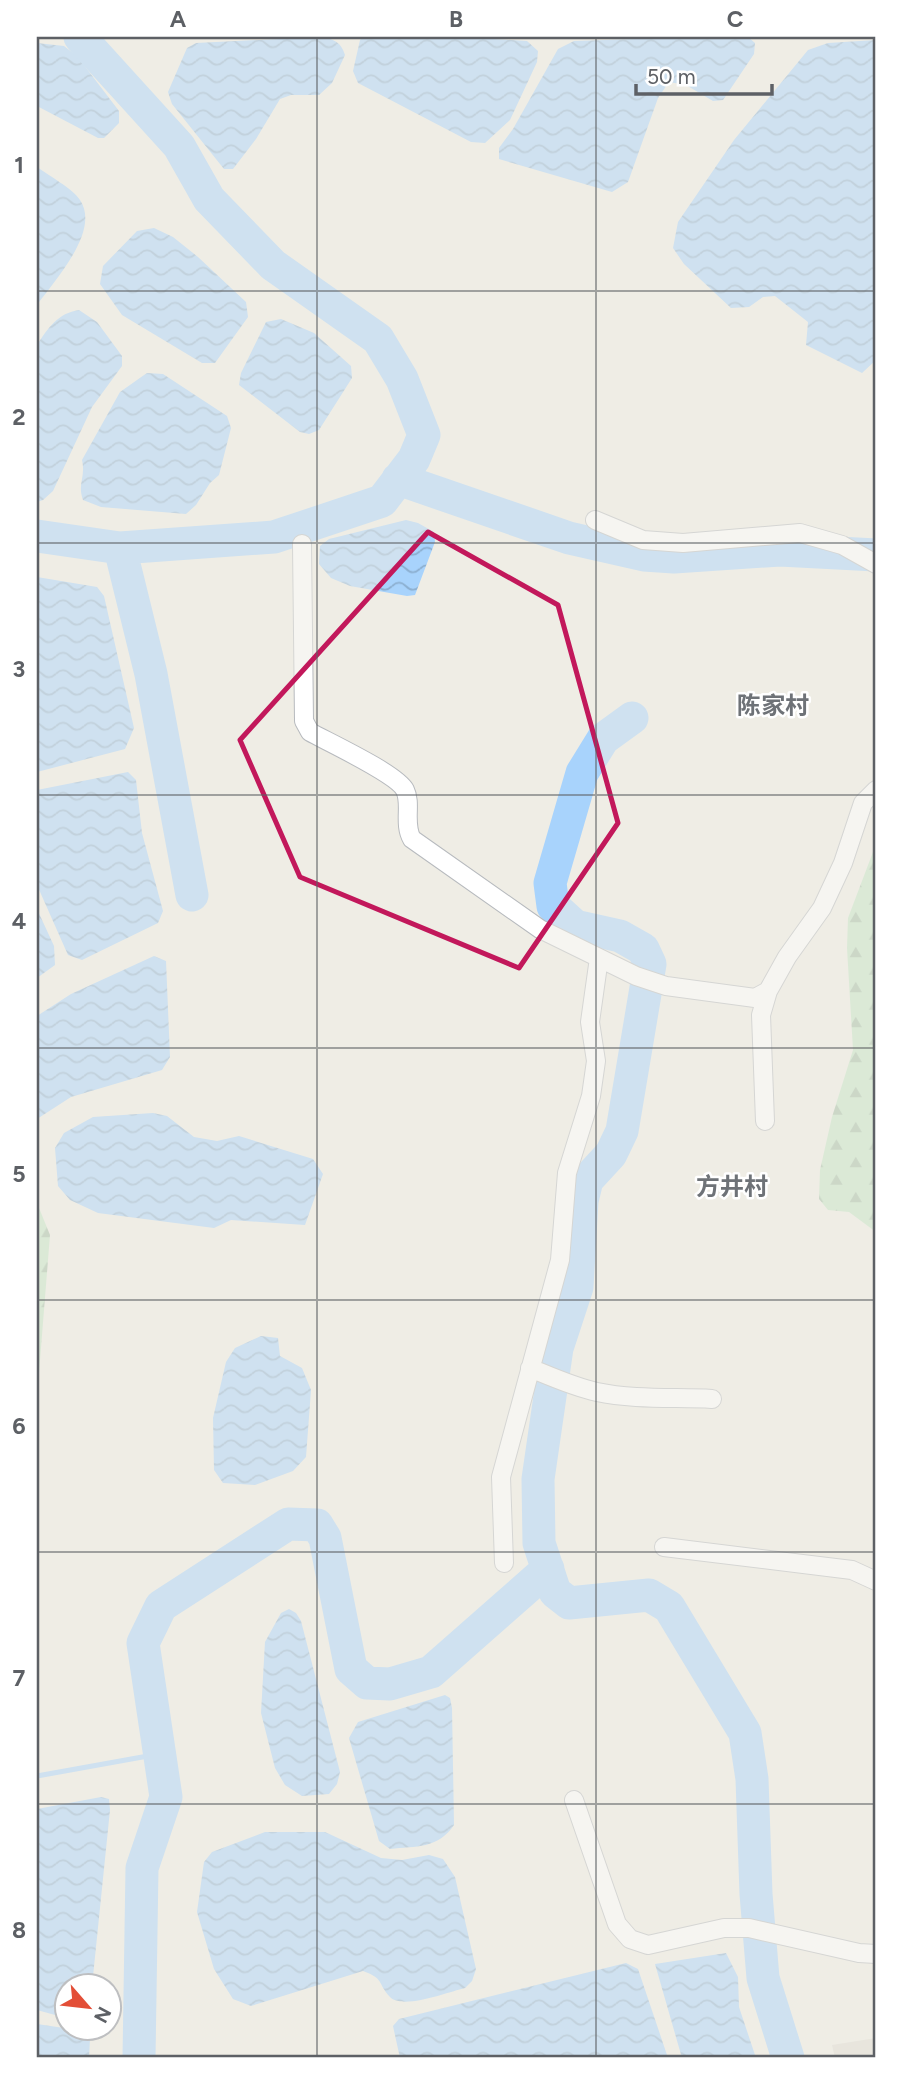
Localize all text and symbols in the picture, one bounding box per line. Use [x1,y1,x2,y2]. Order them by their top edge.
text: A [170,5,187,33]
text: B [449,5,463,33]
text: C [727,5,744,33]
scale bar [636,52,773,96]
text: 50 m [647,64,696,89]
text: 1 [14,151,24,179]
text: 2 [12,403,26,431]
text: 3 [13,655,25,683]
district label: 陈家村 [737,691,809,720]
text: 4 [12,907,26,935]
text: 5 [12,1160,26,1188]
district label: 方井村 [696,1172,768,1201]
text: 6 [12,1412,26,1440]
text: 7 [13,1664,26,1692]
text: 8 [12,1916,26,1944]
north arrow [52,1972,122,2042]
text: N [89,2003,116,2027]

